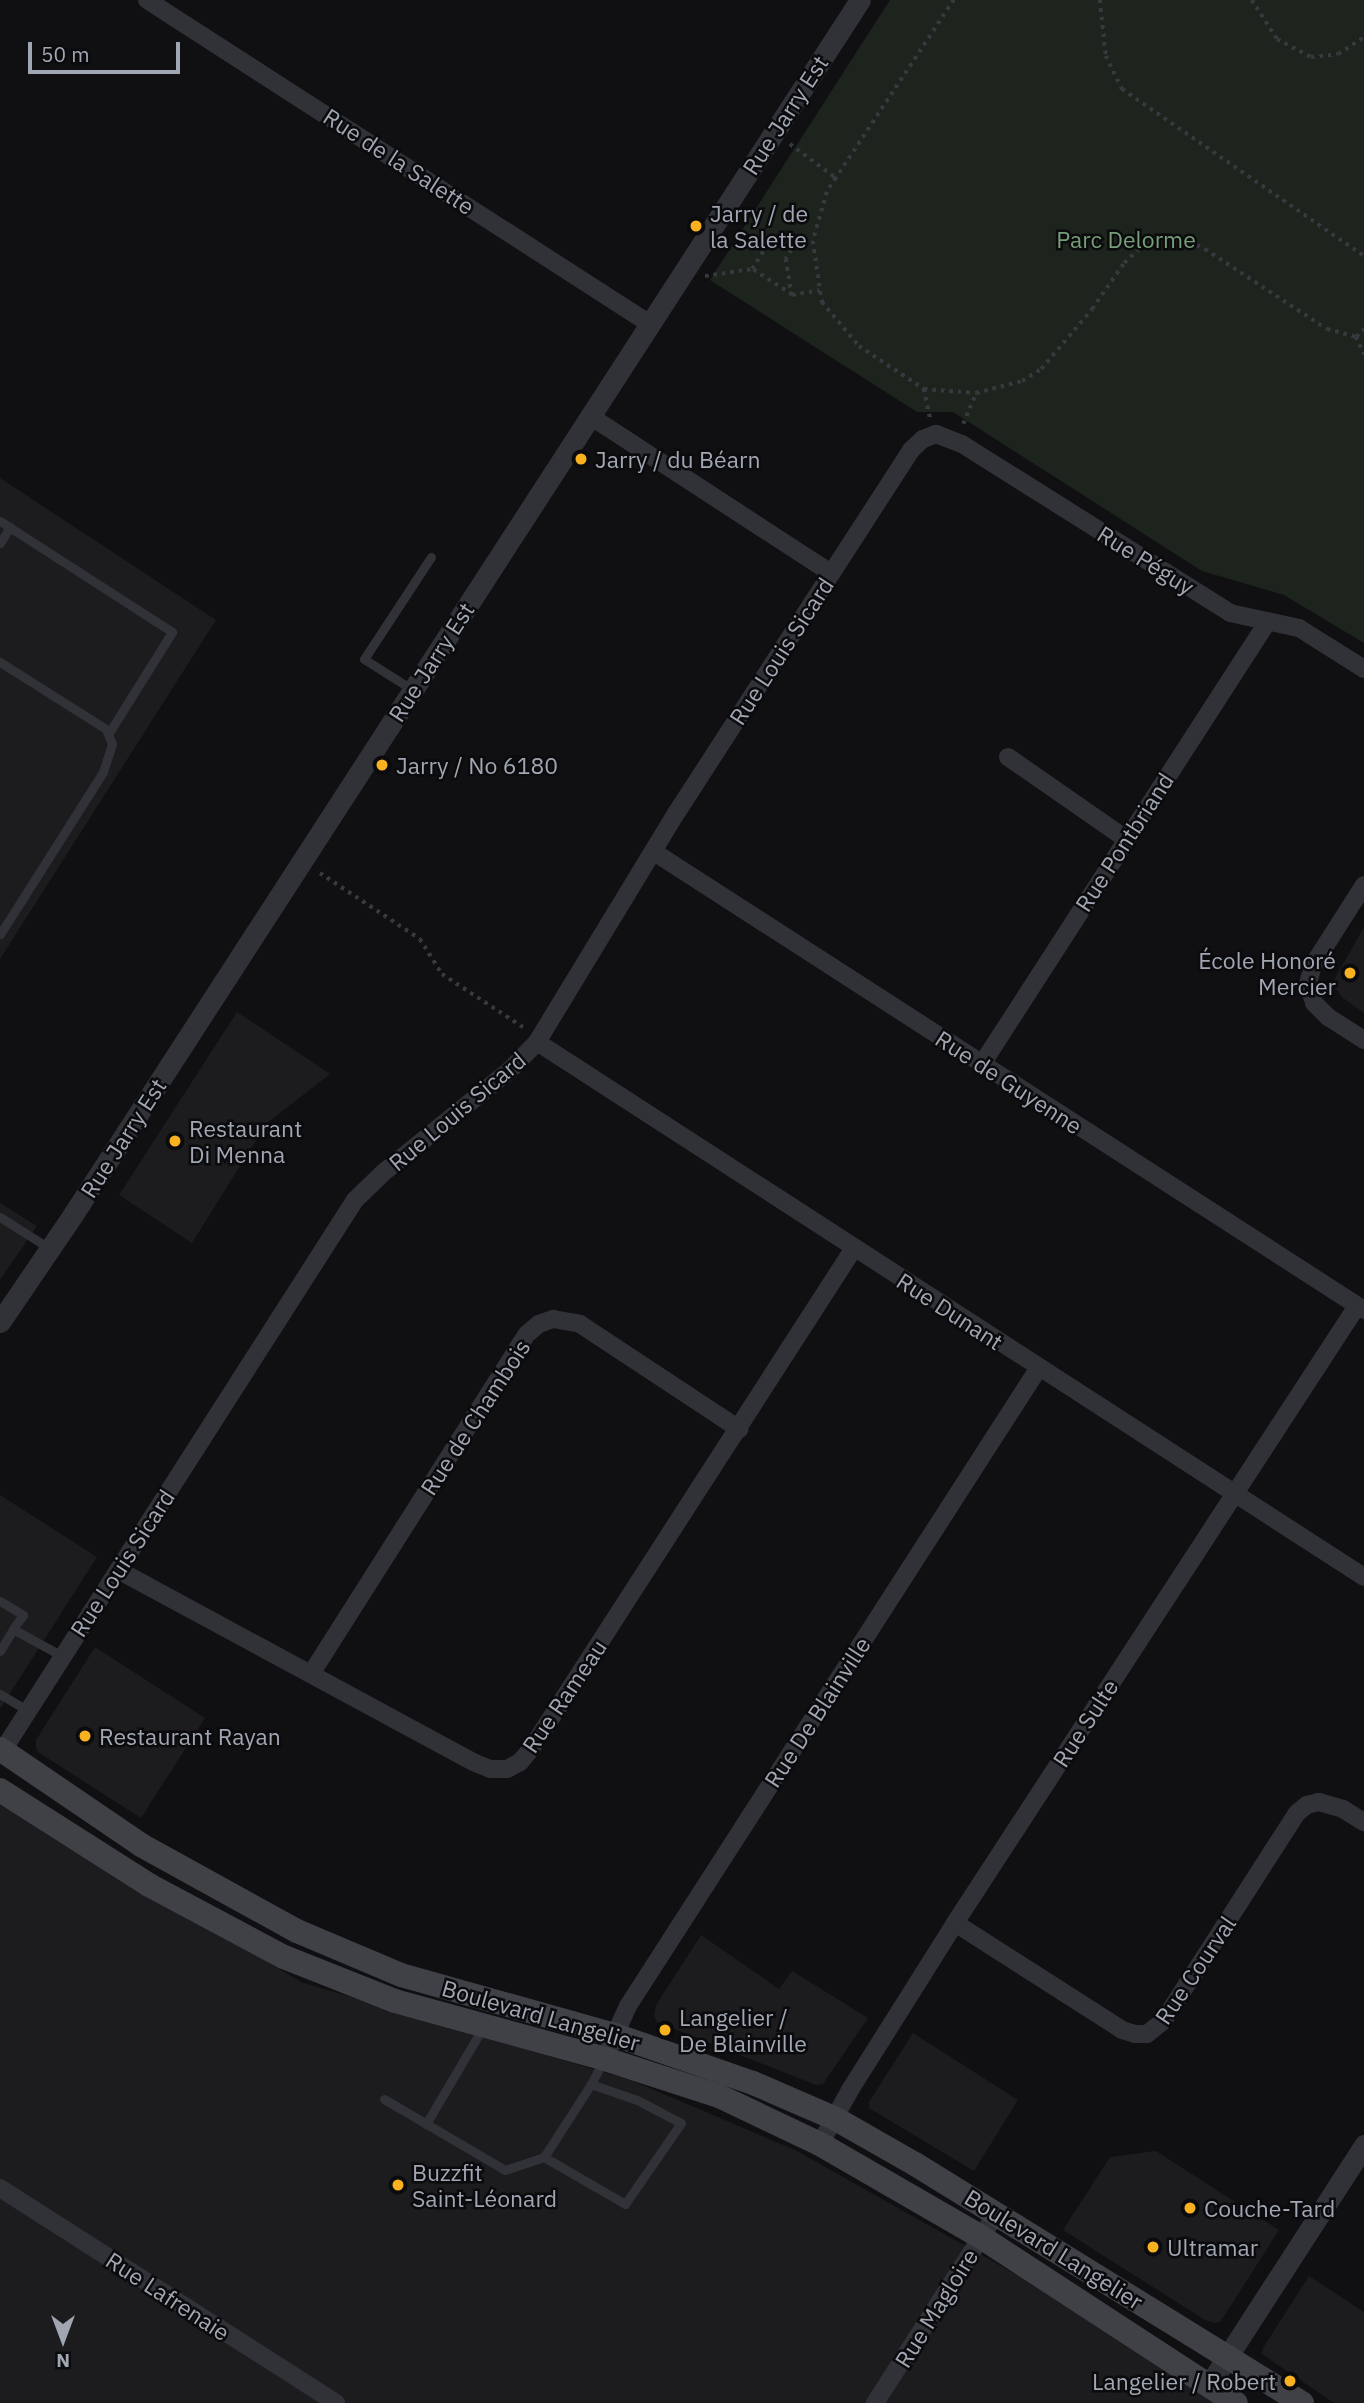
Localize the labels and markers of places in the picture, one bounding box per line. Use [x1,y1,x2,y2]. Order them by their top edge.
place label: Jarry / de la Salette [710,199,808,253]
marker: Jarry / de la Salette [688,218,704,234]
place label: Jarry / du Béarn [595,445,761,473]
marker: Jarry / du Béarn [573,451,589,467]
place label: Jarry / No 6180 [396,751,558,779]
marker: Jarry / No 6180 [374,757,390,773]
place label: École Honoré Mercier [1198,946,1336,1000]
marker: École Honoré Mercier [1342,965,1358,981]
place label: Restaurant Di Menna [189,1114,302,1168]
marker: Restaurant Di Menna [167,1133,183,1149]
place label: Restaurant Rayan [99,1722,281,1750]
marker: Restaurant Rayan [77,1728,93,1744]
place label: Langelier / De Blainville [679,2003,807,2057]
marker: Langelier / De Blainville [657,2022,673,2038]
place label: Buzzfit Saint-Léonard [412,2158,557,2212]
marker: Buzzfit Saint-Léonard [390,2177,406,2193]
place label: Couche-Tard [1204,2194,1335,2222]
marker: Couche-Tard [1182,2200,1198,2216]
place label: Ultramar [1167,2233,1258,2261]
marker: Ultramar [1145,2239,1161,2255]
place label: Langelier / Robert [1092,2367,1276,2395]
marker: Langelier / Robert [1282,2373,1298,2389]

